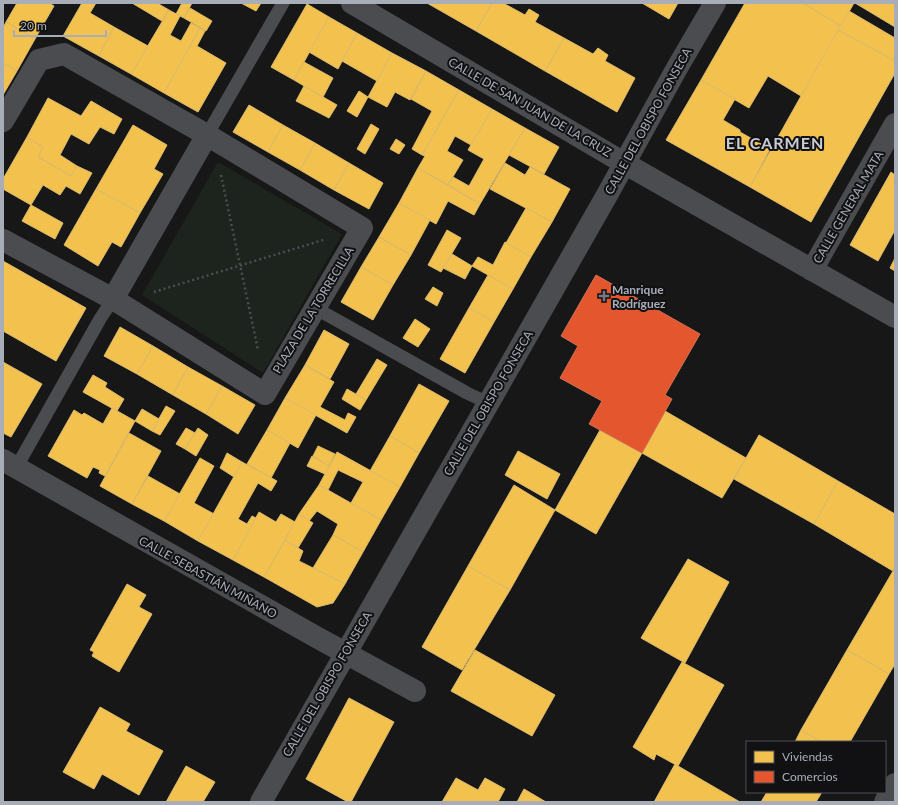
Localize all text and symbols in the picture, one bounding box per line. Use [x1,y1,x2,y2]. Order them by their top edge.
scale bar [14,12,106,38]
text: 20 m [20,18,47,33]
street label: CALLE DEL OBISPO FONSECA [601,44,695,197]
street label: CALLE DE SAN JUAN DE LA CRUZ [446,54,614,160]
district label: EL CARMEN [726,133,824,152]
street label: CALLE GENERAL MATA [810,147,887,266]
street label: PLAZA DE LA TORRECILLA [269,243,357,376]
place label: Manrique Rodríguez [612,282,666,311]
marker: Manrique Rodríguez [599,291,609,301]
street label: CALLE DEL OBISPO FONSECA [440,327,536,478]
street label: CALLE SEBASTIÁN MIÑANO [136,533,280,621]
street label: CALLE DEL OBISPO FONSECA [279,608,375,759]
legend [746,741,886,793]
text: Viviendas [782,749,833,764]
text: Comercios [782,769,838,784]

